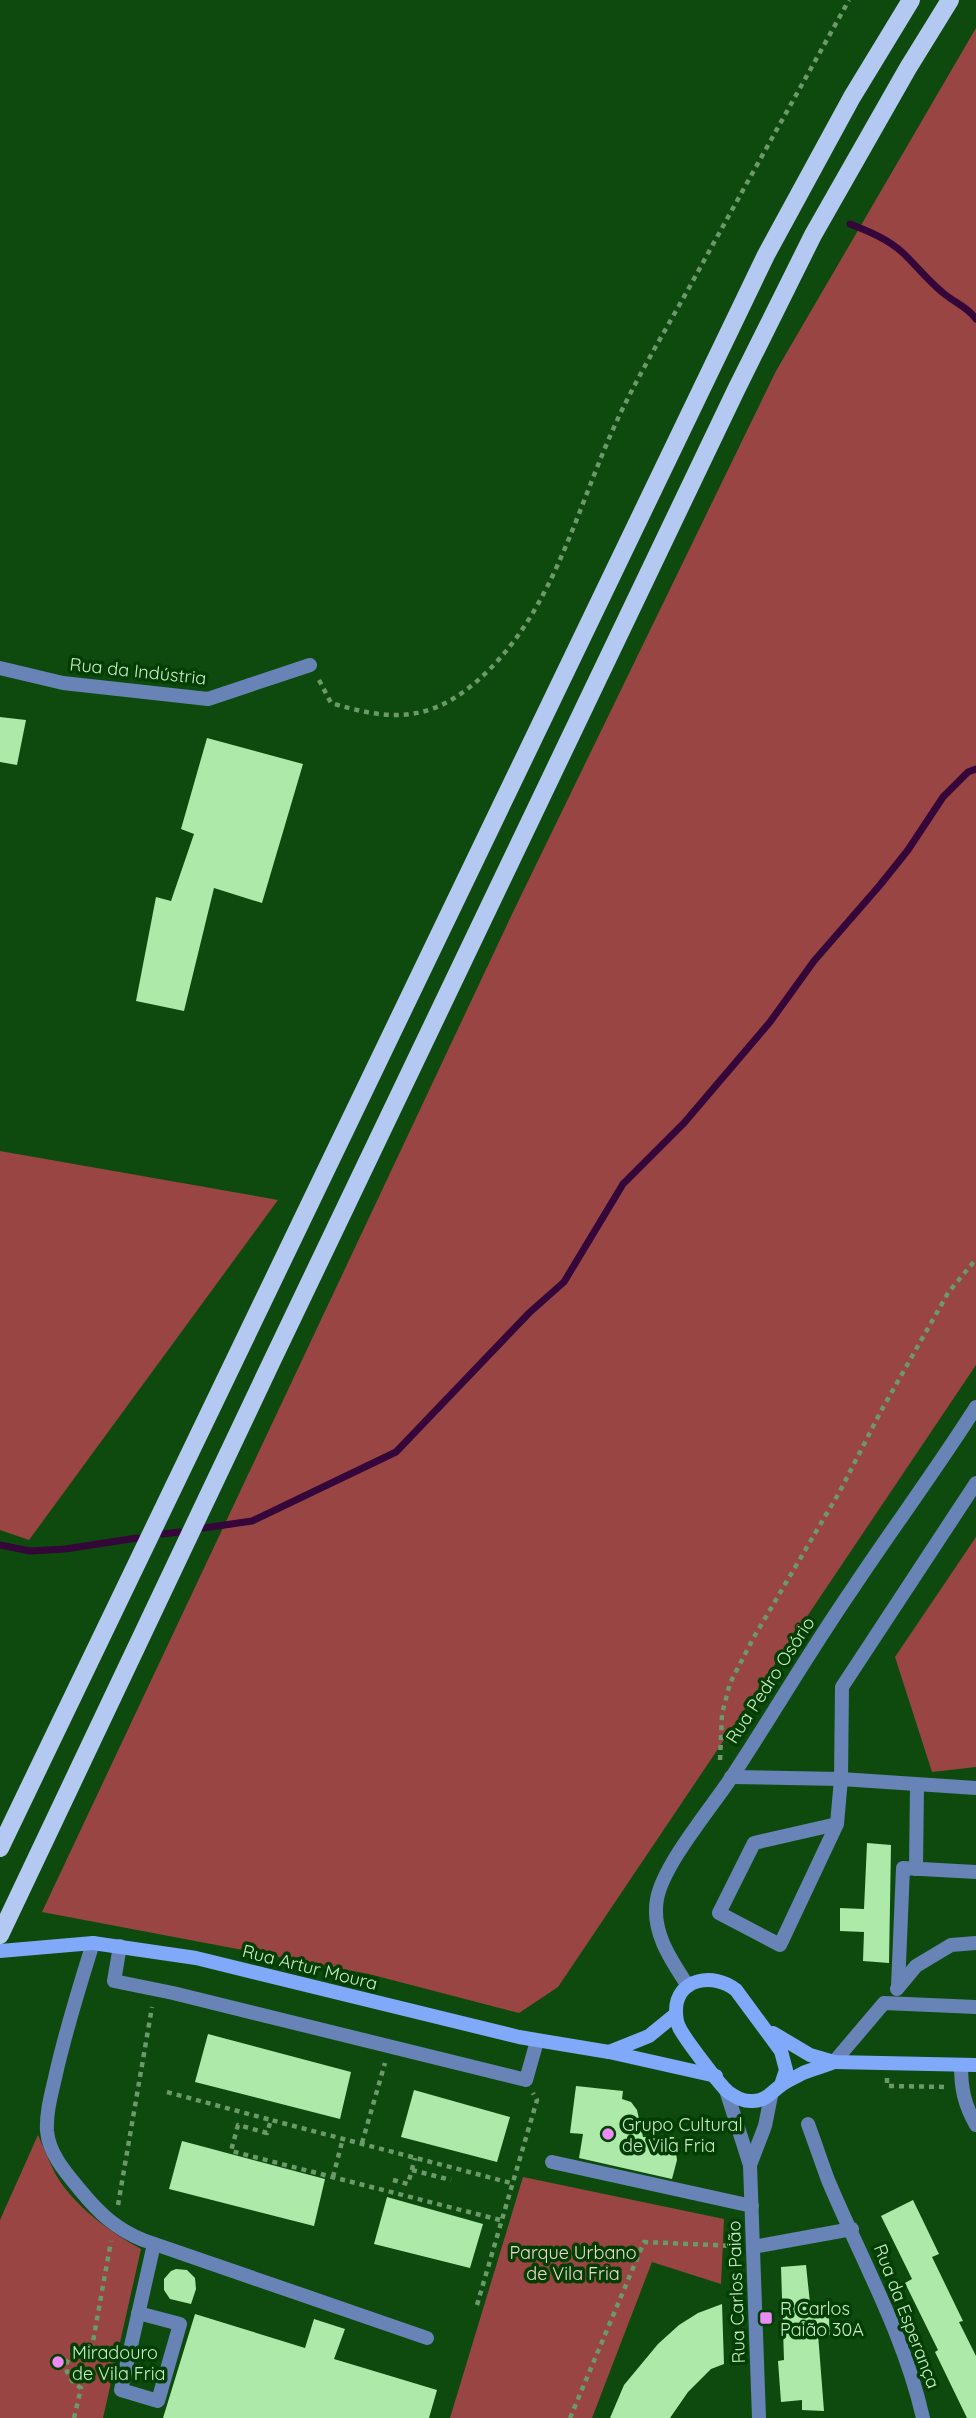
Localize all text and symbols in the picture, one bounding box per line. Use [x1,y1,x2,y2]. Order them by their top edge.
street label: Rua da Indústria [69,652,207,690]
street label: Rua Pedro Osório [720,1612,820,1748]
street label: Rua Artur Moura [240,1939,380,1995]
place label: Grupo Cultural de Vila Fria [622,2113,743,2157]
marker: Grupo Cultural de Vila Fria [600,2126,616,2142]
street label: Rua Carlos Paião [722,2220,750,2364]
park label: Parque Urbano de Vila Fria [509,2241,637,2285]
street label: Rua da Esperança [869,2241,945,2391]
place label: R Carlos Paião 30A [780,2297,864,2341]
marker: R Carlos Paião 30A [758,2310,774,2326]
place label: Miradouro de Vila Fria [72,2341,166,2385]
marker: Miradouro de Vila Fria [50,2354,66,2370]

